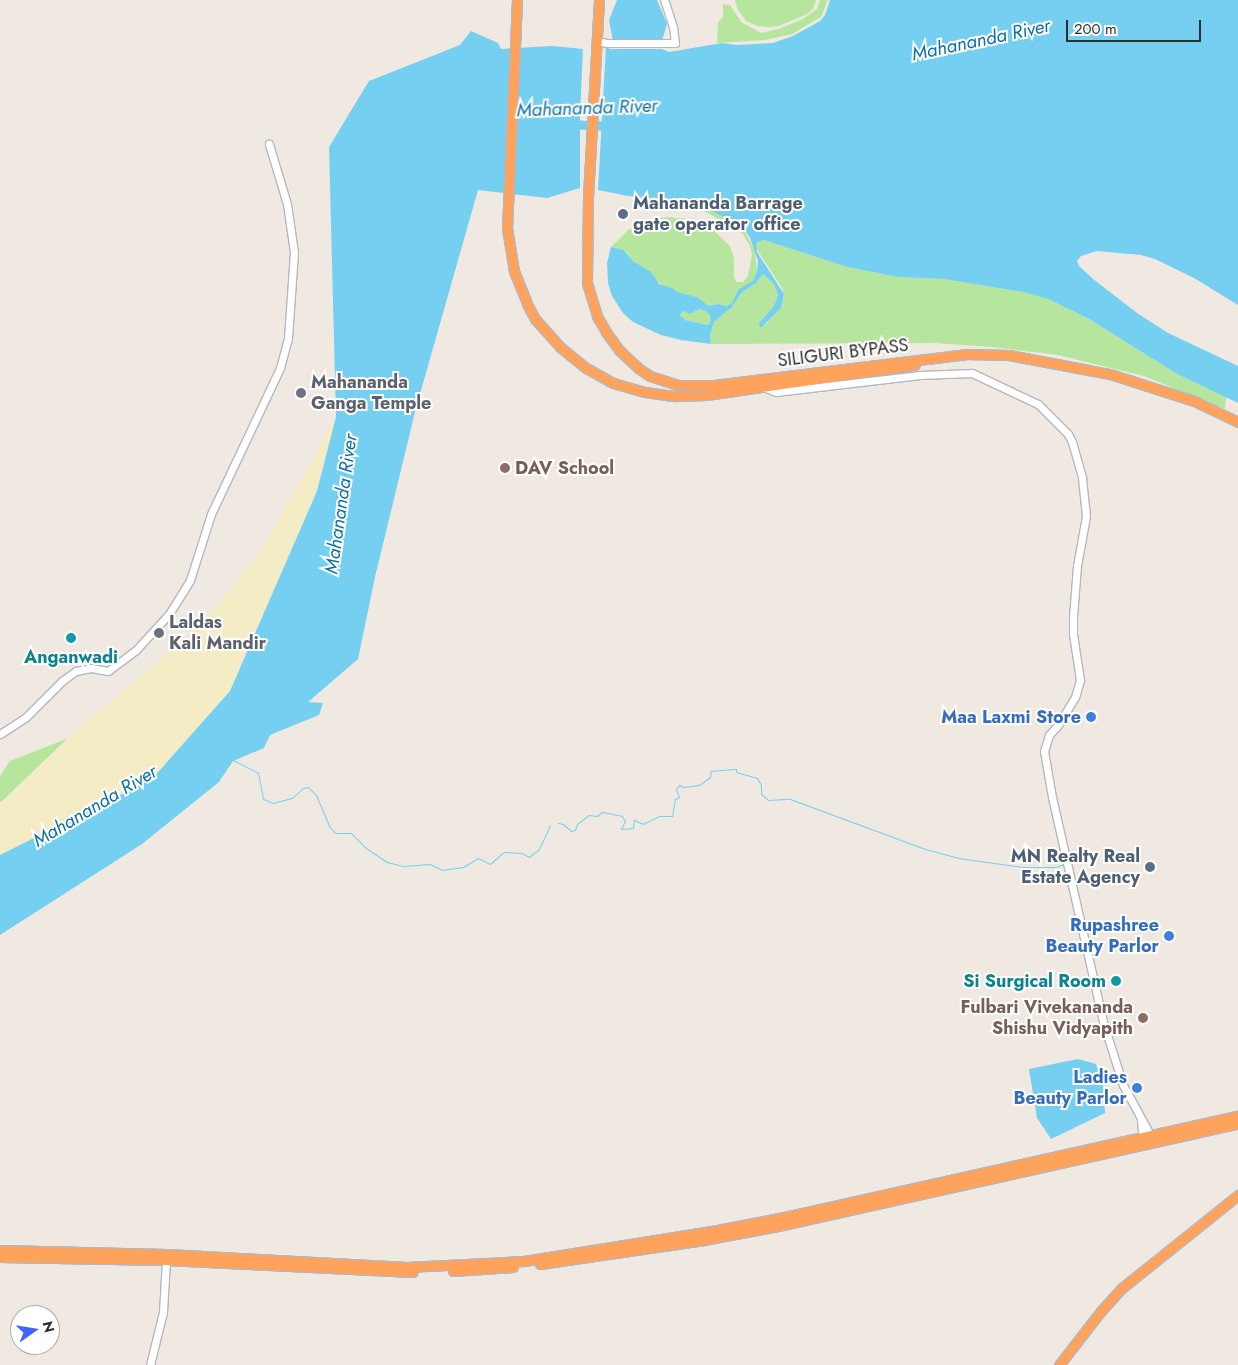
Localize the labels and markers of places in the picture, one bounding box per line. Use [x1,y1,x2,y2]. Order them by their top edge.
place label: Mahananda Barrage gate operator office [633,193,803,235]
marker: Mahananda Barrage gate operator office [617,208,629,220]
place label: Mahananda Ganga Temple [311,372,431,414]
marker: Mahananda Ganga Temple [295,387,307,399]
place label: DAV School [515,457,614,479]
marker: DAV School [499,462,511,474]
place label: Laldas Kali Mandir [169,612,266,654]
marker: Laldas Kali Mandir [153,627,165,639]
marker: Anganwadi [65,632,77,644]
place label: Anganwadi [24,646,118,668]
place label: Maa Laxmi Store [941,706,1081,728]
marker: Maa Laxmi Store [1085,711,1097,723]
place label: MN Realty Real Estate Agency [1011,846,1140,889]
marker: MN Realty Real Estate Agency [1144,861,1156,873]
place label: Rupashree Beauty Parlor [1046,915,1159,958]
marker: Rupashree Beauty Parlor [1163,930,1175,942]
place label: Si Surgical Room [963,970,1106,992]
marker: Si Surgical Room [1110,975,1122,987]
place label: Fulbari Vivekananda Shishu Vidyapith [961,997,1133,1040]
marker: Fulbari Vivekananda Shishu Vidyapith [1137,1012,1149,1024]
place label: Ladies Beauty Parlor [1014,1067,1127,1110]
marker: Ladies Beauty Parlor [1131,1082,1143,1094]

